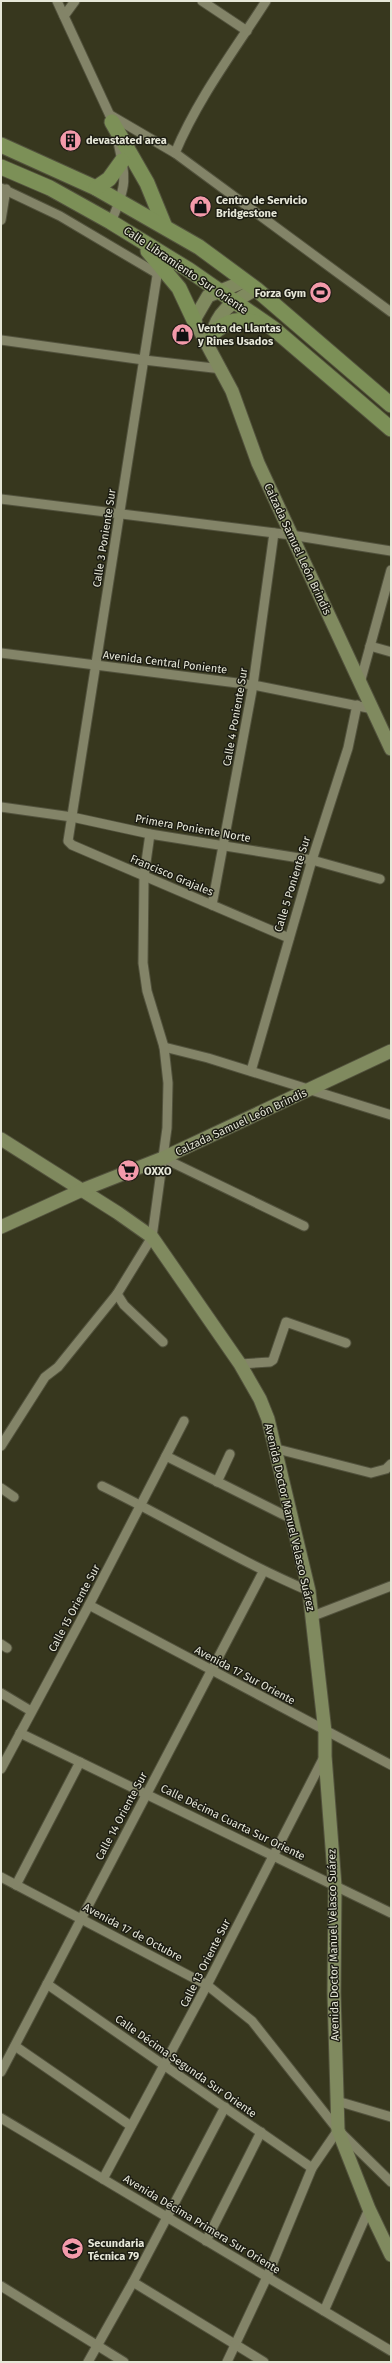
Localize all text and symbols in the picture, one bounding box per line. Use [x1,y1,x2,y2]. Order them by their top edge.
building icon: devastated area [58,127,84,153]
place label: devastated area [86,134,167,147]
shop icon: Centro de Servicio Bridgestone [187,193,213,219]
place label: Centro de Servicio Bridgestone [216,194,308,220]
street label: Calle Libramiento Sur Oriente [121,224,250,317]
sports icon: Forza Gym [308,280,334,306]
place label: Forza Gym [255,287,306,300]
shop icon: Venta de Llantas y Rines Usados [170,321,196,347]
place label: Venta de Llantas y Rines Usados [197,322,282,348]
street label: Calzada Samuel León Brindis [261,481,334,617]
street label: Calle 3 Poniente Sur [90,487,119,588]
street label: Avenida Central Poniente [102,648,228,677]
street label: Calle 4 Poniente Sur [220,666,251,767]
street label: Primera Poniente Norte [134,812,252,845]
street label: Calle 5 Poniente Sur [272,834,313,934]
street label: Francisco Grajales [128,852,215,899]
street label: Calzada Samuel León Brindis [173,1086,309,1159]
supermarket icon: OXXO [115,1158,141,1184]
place label: OXXO [144,1165,172,1178]
street label: Avenida Doctor Manuel Velasco Suárez [262,1422,317,1612]
street label: Calle 15 Oriente Sur [46,1562,103,1654]
street label: Avenida 17 Sur Oriente [192,1643,297,1707]
street label: Calle 14 Oriente Sur [93,1769,150,1862]
street label: Calle Décima Cuarta Sur Oriente [158,1782,307,1863]
street label: Avenida Doctor Manuel Velasco Suárez [325,1849,342,2041]
street label: Avenida 17 de Octubre [81,1901,185,1964]
street label: Calle 13 Oriente Sur [178,1916,234,2009]
street label: Calle Décima Segunda Sur Oriente [112,2012,259,2120]
street label: Avenida Décima Primera Sur Oriente [121,2172,283,2277]
school or university icon: Secundaria Técnica 79 [59,2236,85,2262]
place label: Secundaria Técnica 79 [88,2237,144,2263]

